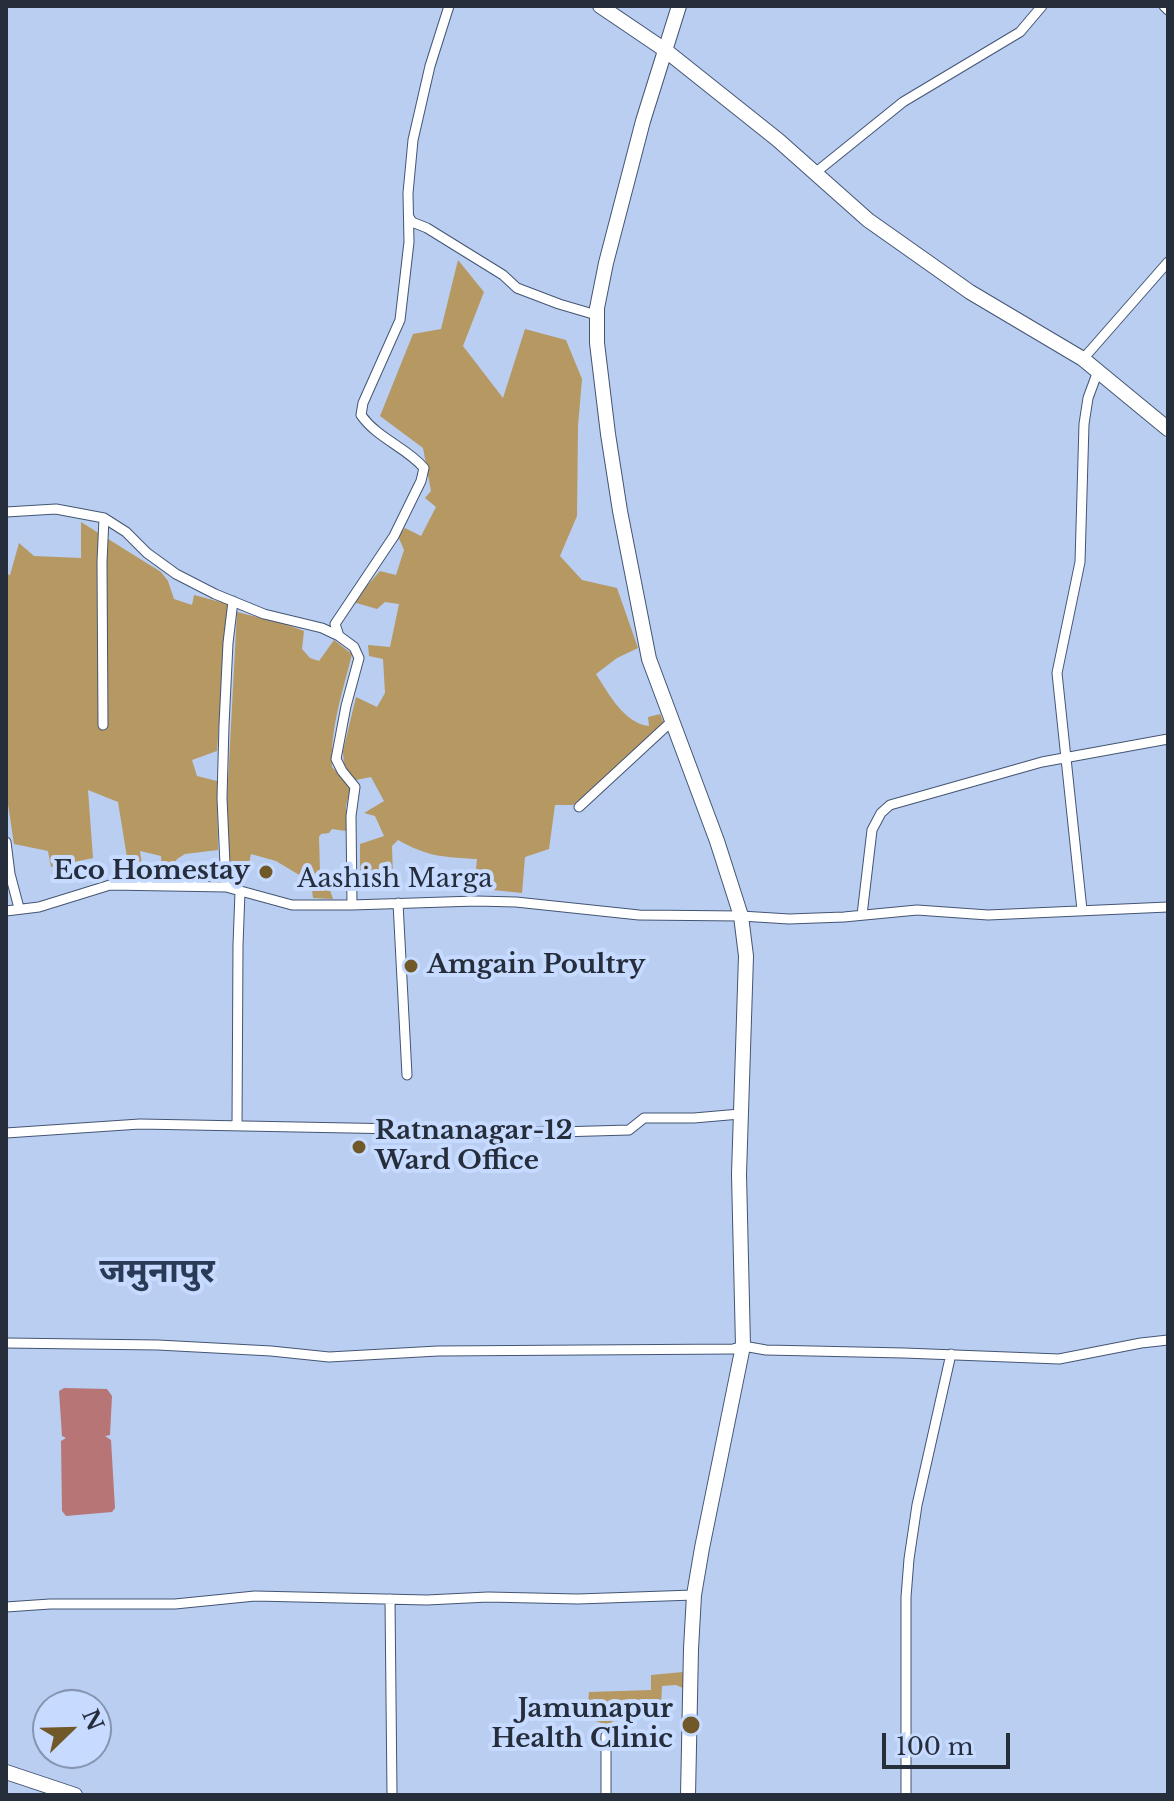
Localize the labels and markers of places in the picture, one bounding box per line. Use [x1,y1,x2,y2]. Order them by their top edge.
place label: Eco Homestay [53,856,250,888]
marker: Eco Homestay [257,863,275,881]
place label: Amgain Poultry [427,950,645,982]
marker: Amgain Poultry [402,957,420,975]
place label: Ratnanagar-12 Ward Office [375,1116,573,1178]
marker: Ratnanagar-12 Ward Office [350,1138,368,1156]
place label: Jamunapur Health Clinic [491,1694,673,1756]
marker: Jamunapur Health Clinic [680,1714,702,1736]

